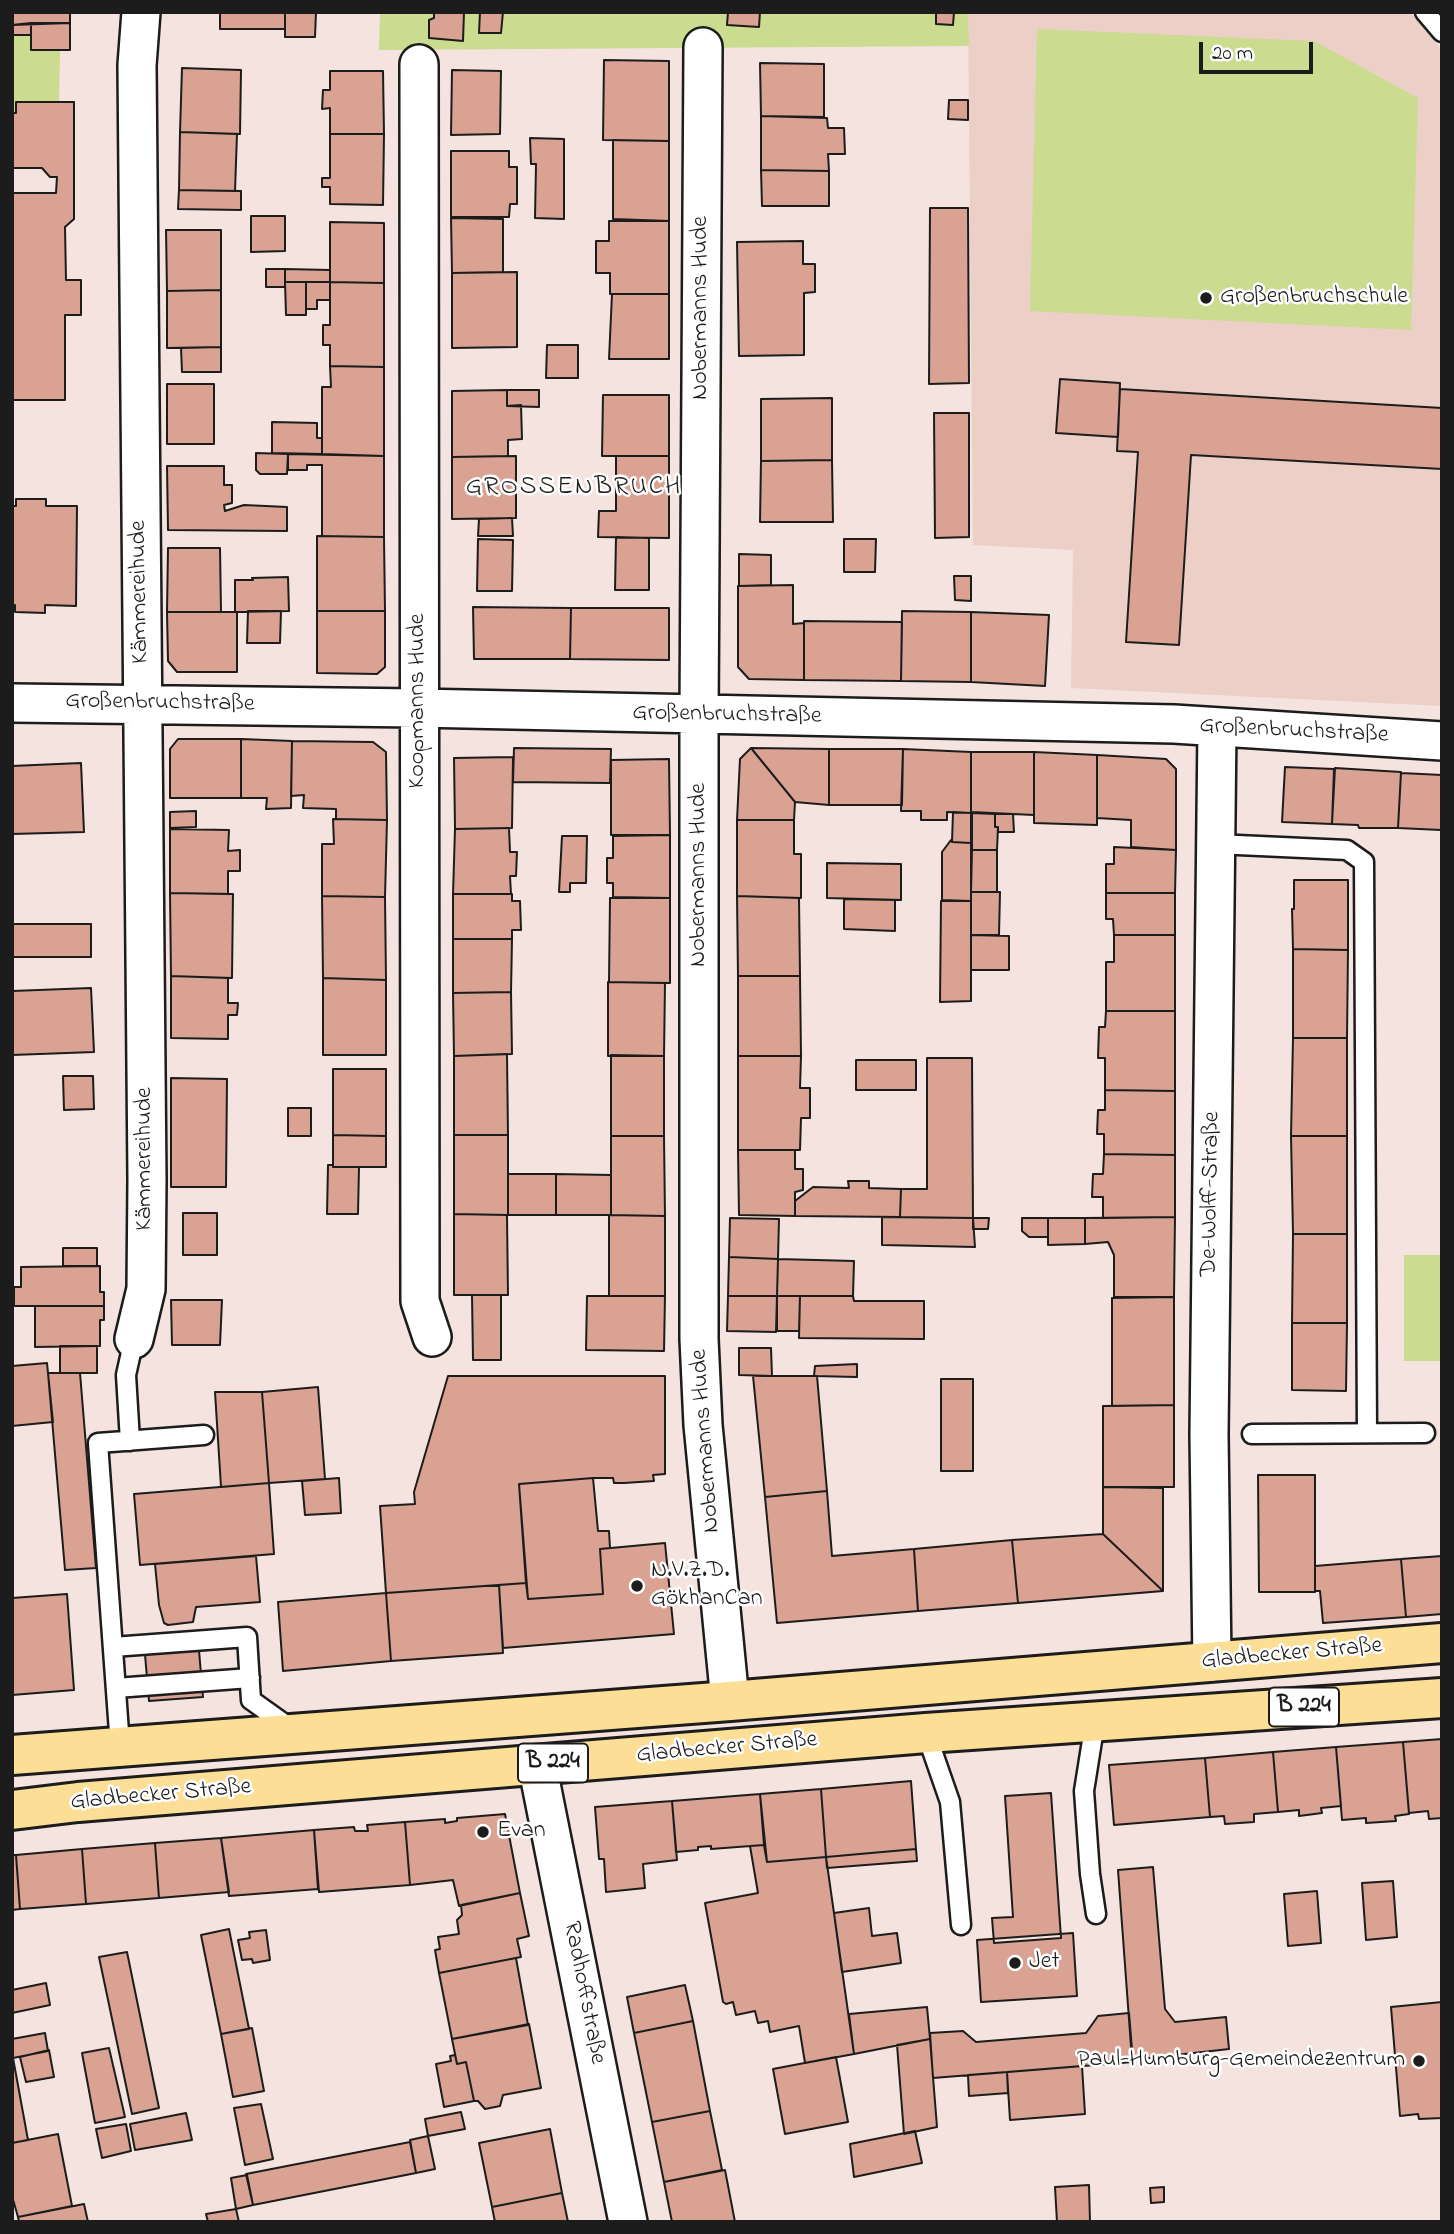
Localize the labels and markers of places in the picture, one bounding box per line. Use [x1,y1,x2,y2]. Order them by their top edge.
place label: Großenbruchschule [1220,284,1408,312]
marker: Großenbruchschule [1198,290,1214,306]
place label: N.V.Z.D. GökhanCan [651,1558,762,1614]
marker: N.V.Z.D. GökhanCan [629,1578,645,1594]
place label: Evan [497,1818,546,1846]
marker: Evan [475,1824,491,1840]
place label: Jet [1029,1949,1060,1977]
marker: Jet [1007,1955,1023,1971]
place label: Paul-Humburg-Gemeindezentrum [1077,2047,1405,2075]
marker: Paul-Humburg-Gemeindezentrum [1411,2053,1427,2069]

